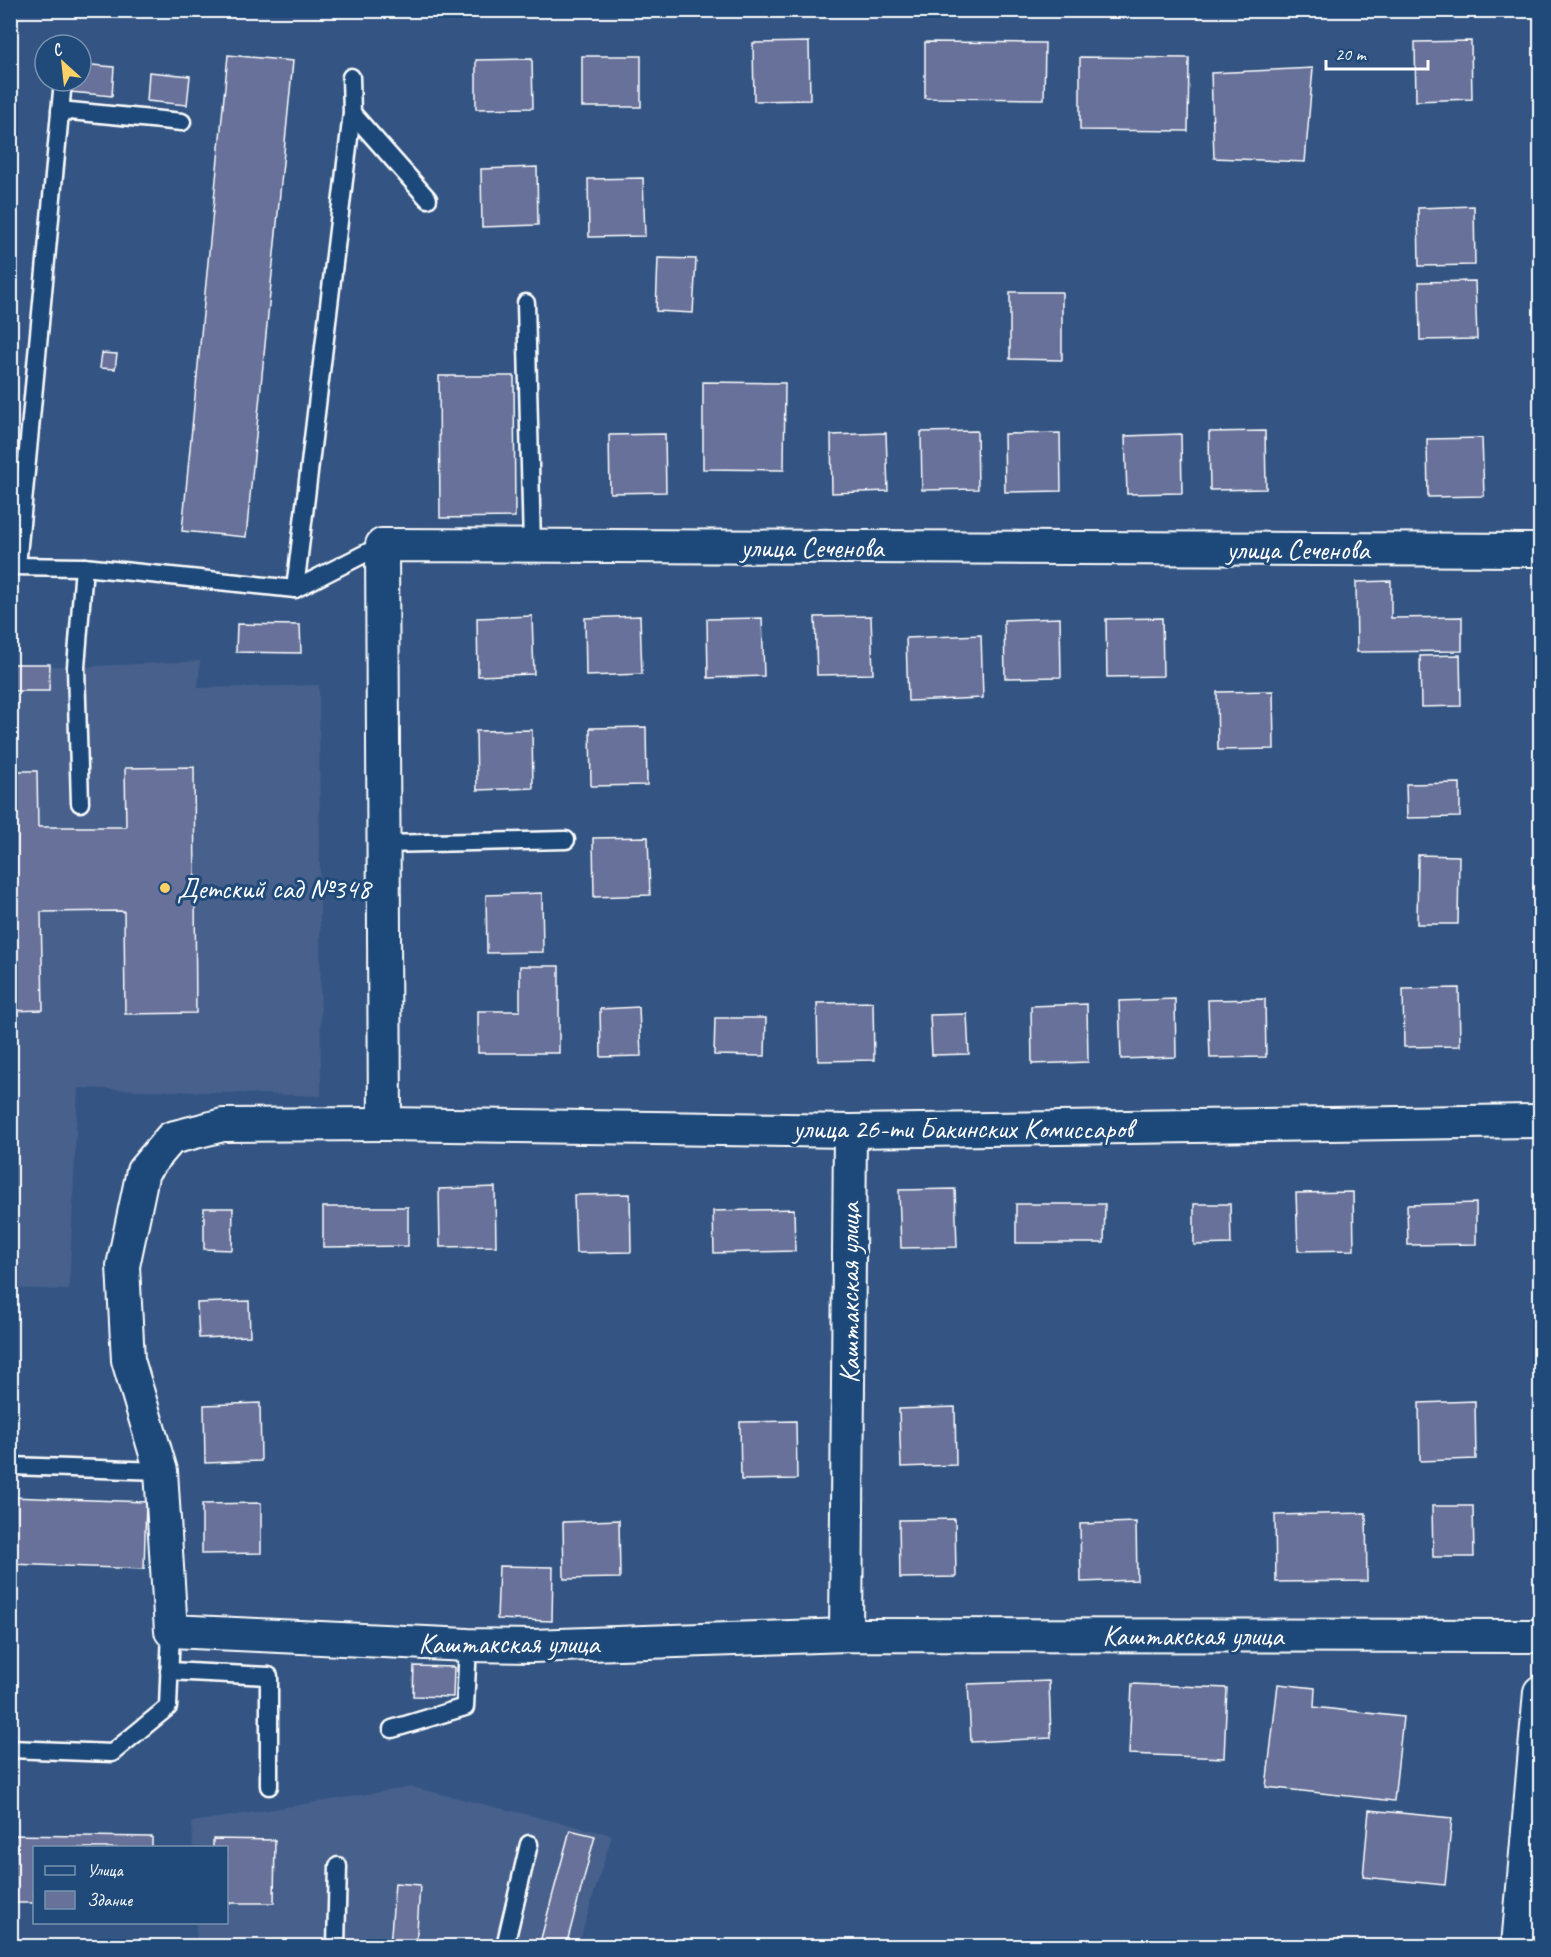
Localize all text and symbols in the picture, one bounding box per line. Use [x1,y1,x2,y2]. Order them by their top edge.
north arrow [33,33,93,93]
scale bar [1326,33,1428,71]
text: С [49,39,67,61]
text: 20 m [1335,43,1368,65]
street label: улица Сеченова [738,530,885,565]
street label: улица Сеченова [1224,532,1371,567]
place label: Детский сад №348 [177,871,373,906]
marker: Детский сад №348 [158,881,172,895]
street label: улица 26-ти Бакинских Комиссаров [791,1111,1138,1146]
street label: Каштакская улица [832,1201,867,1384]
street label: Каштакская улица [1102,1618,1285,1653]
street label: Каштакская улица [418,1626,601,1661]
legend [33,1846,228,1924]
text: Улица [87,1859,124,1881]
text: Здание [87,1889,133,1911]

